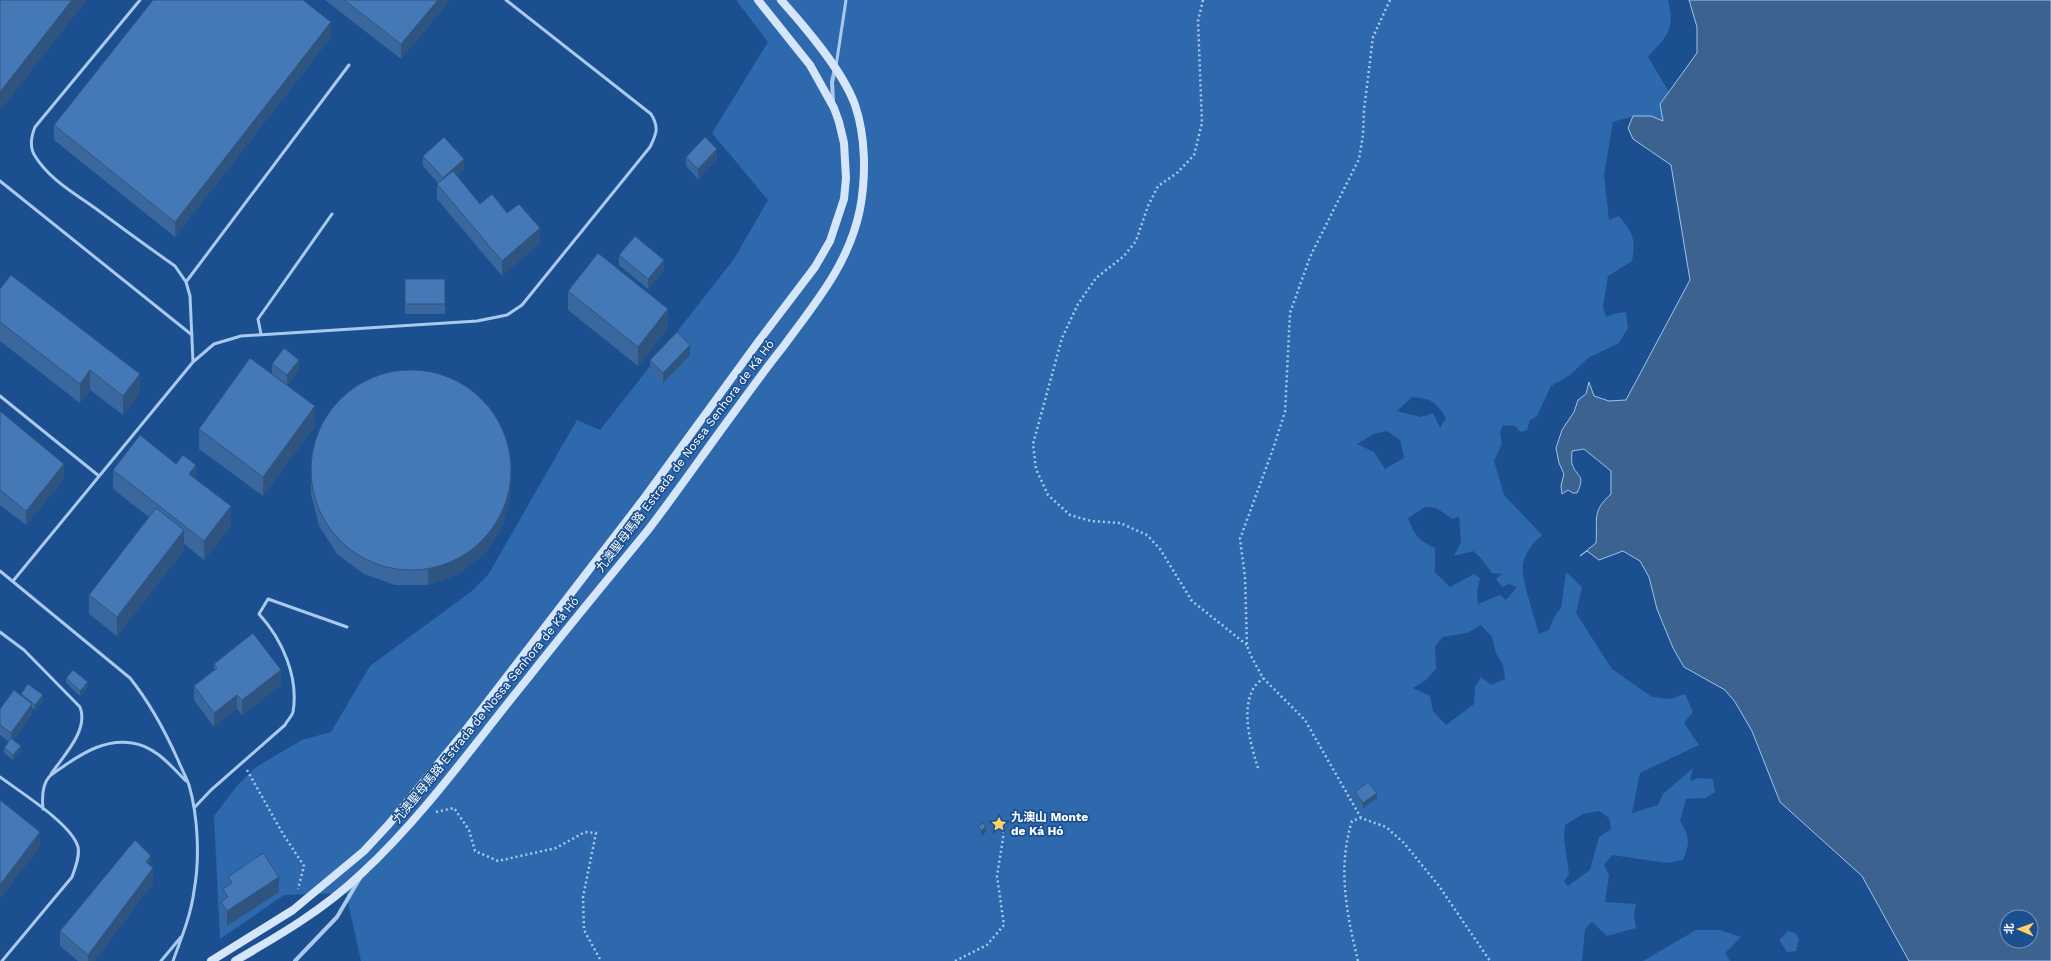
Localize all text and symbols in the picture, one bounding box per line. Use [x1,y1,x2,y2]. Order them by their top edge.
street label: 九澳聖母馬路 Estrada de Nossa Senhora de Ká Hó [593,337,777,575]
street label: 九澳聖母馬路 Estrada de Nossa Senhora de Ká Hó [390,594,582,826]
place label: 九澳山 Monte de Ká Hó [1011,810,1088,838]
place icon: 九澳山 Monte de Ká Hó [990,815,1008,833]
north arrow [1999,909,2039,949]
text: 北 [2003,923,2016,934]

